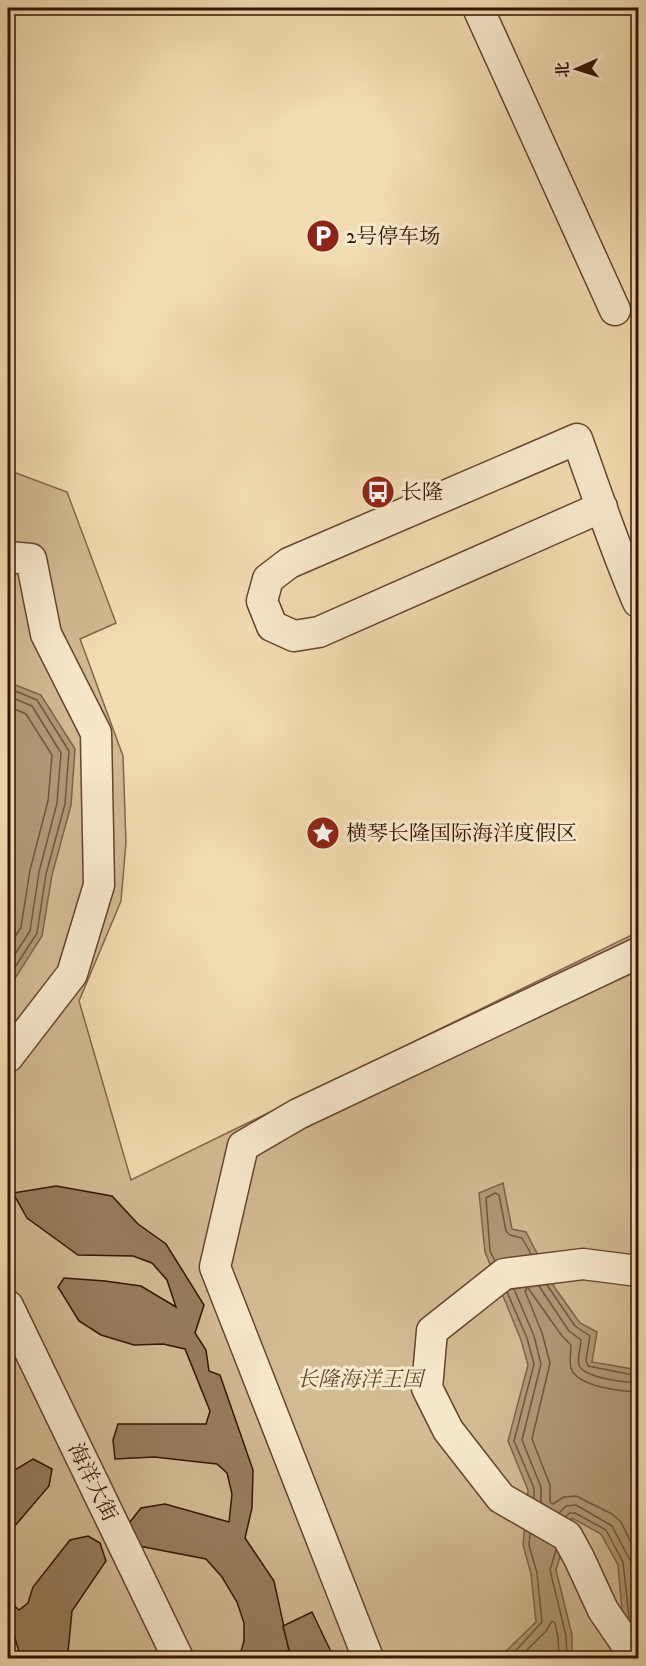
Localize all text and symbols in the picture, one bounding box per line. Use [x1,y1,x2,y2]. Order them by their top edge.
north arrow [547,39,607,99]
text: 北 [553,61,573,78]
parking icon: 2号停车场 [305,218,341,254]
place label: 2号停车场 [346,224,440,250]
bus stop icon: 长隆 [360,474,396,510]
place label: 长隆 [401,480,443,506]
place icon: 横琴长隆国际海洋度假区 [305,815,341,851]
place label: 横琴长隆国际海洋度假区 [346,821,577,847]
park label: 长隆海洋王国 [297,1367,426,1393]
street label: 海洋大街 [62,1439,122,1526]

